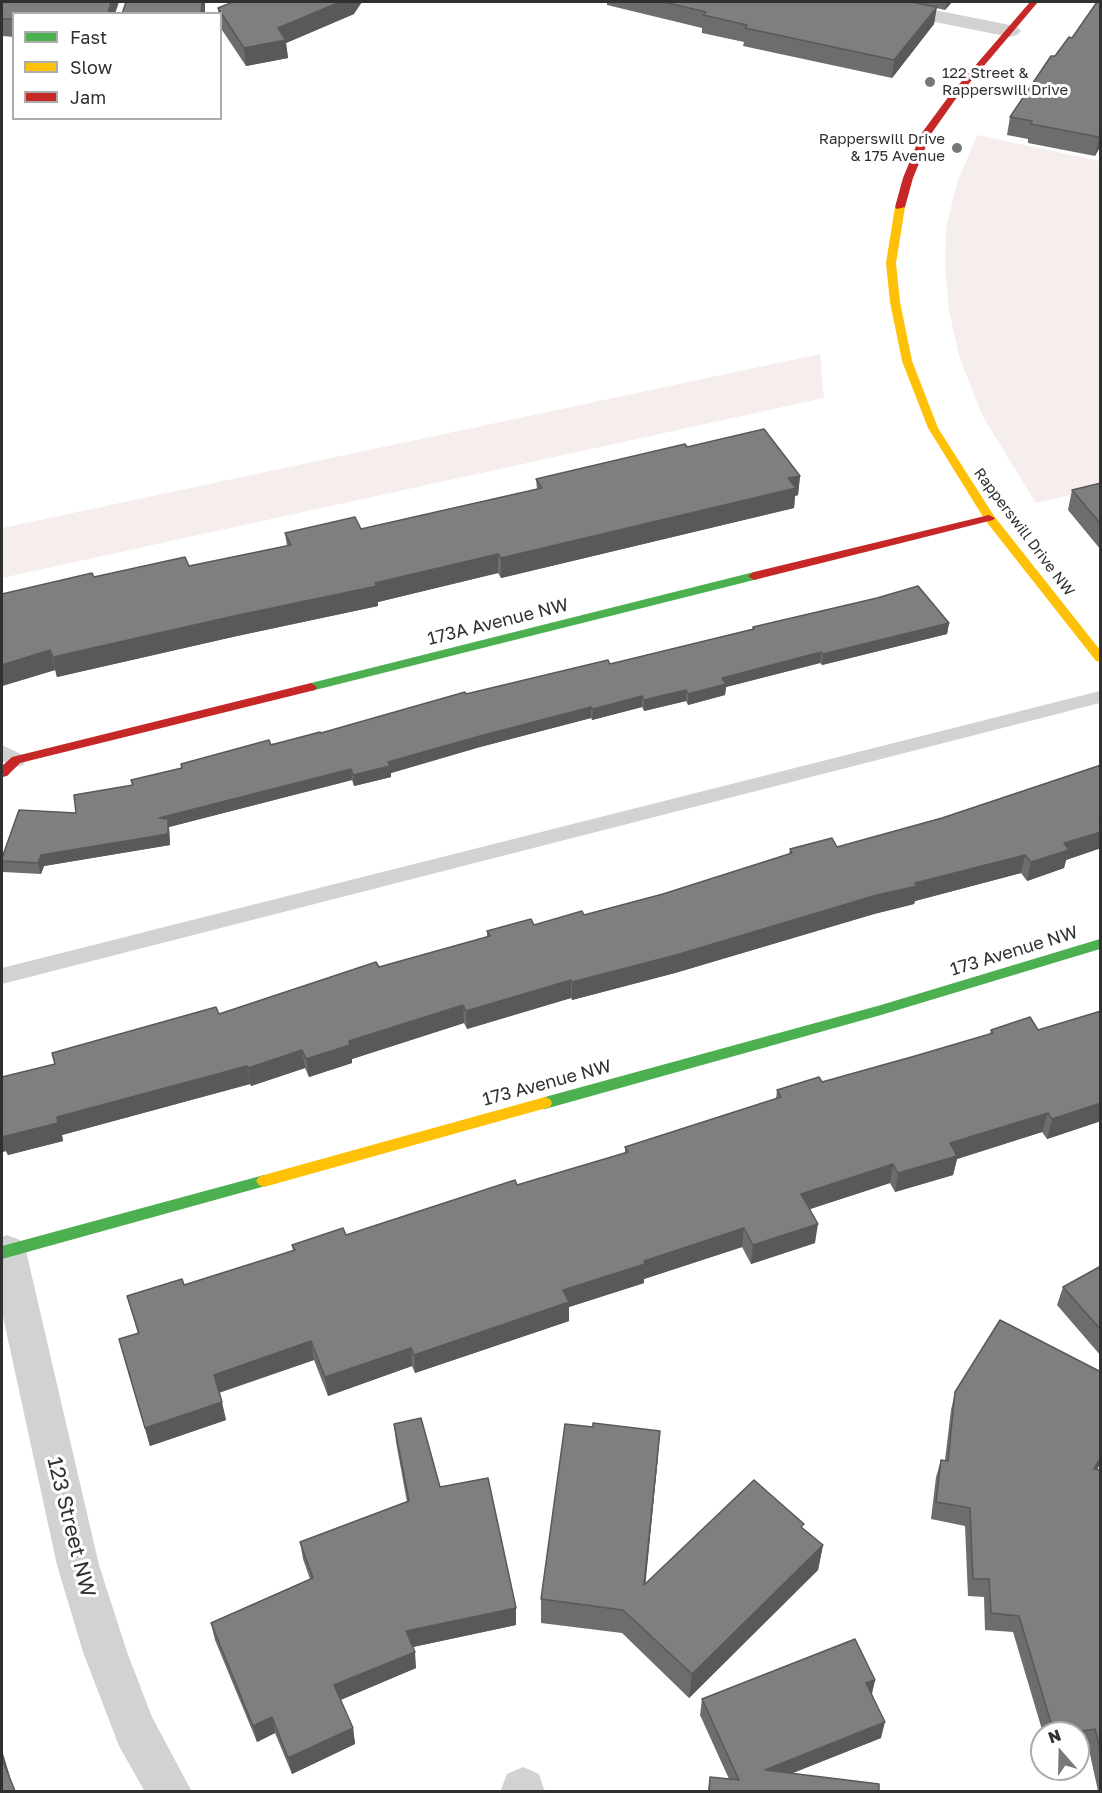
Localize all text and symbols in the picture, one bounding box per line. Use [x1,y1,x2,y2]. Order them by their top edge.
legend [12,12,222,120]
text: Fast [70,26,107,48]
text: Slow [70,56,112,78]
place label: 122 Street & Rapperswill Drive [942,64,1068,99]
marker: 122 Street & Rapperswill Drive [923,75,937,89]
text: Jam [70,86,106,108]
place label: Rapperswill Drive & 175 Avenue [819,130,945,165]
marker: Rapperswill Drive & 175 Avenue [950,141,964,155]
street label: Rapperswill Drive NW [970,464,1078,600]
street label: 173A Avenue NW [425,594,571,650]
street label: 173 Avenue NW [948,921,1080,981]
street label: 173 Avenue NW [480,1055,614,1111]
street label: 123 Street NW [41,1454,101,1600]
north arrow [1030,1721,1090,1781]
text: N [1045,1724,1064,1747]

